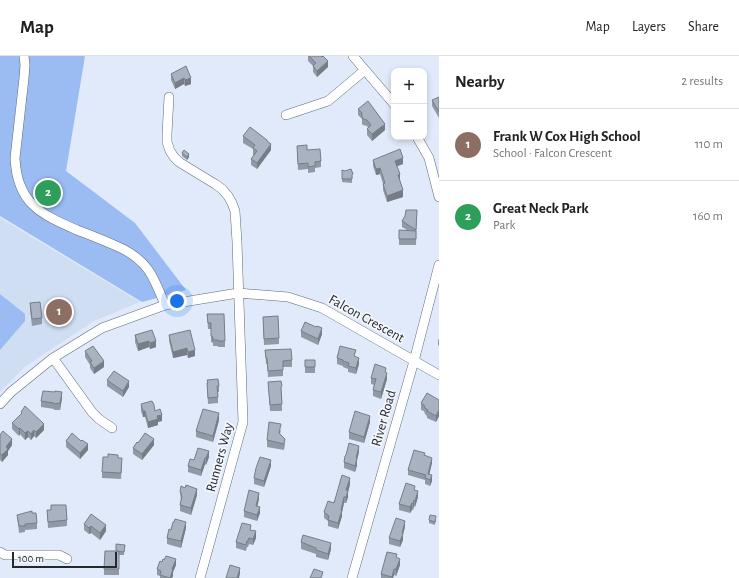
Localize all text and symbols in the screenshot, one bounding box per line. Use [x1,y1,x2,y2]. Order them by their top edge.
text: Map [20,18,54,37]
text: Map [585,20,610,34]
text: Layers [632,20,666,34]
text: Share [688,20,719,34]
map controls [391,68,427,140]
button: + [391,68,427,104]
text: Nearby [455,73,505,90]
text: 2 results [681,75,723,88]
button: − [391,104,427,140]
text: Frank W Cox High School [493,129,641,144]
text: 1 [466,138,470,151]
text: 110 m [695,138,723,151]
text: School · Falcon Crescent [493,147,612,160]
pin: 2 [35,178,61,208]
text: Great Neck Park [493,201,589,216]
text: 2 [465,210,471,223]
text: 160 m [693,210,723,223]
text: Park [493,219,515,232]
your location [167,291,187,311]
street label: Falcon Crescent [326,292,407,346]
pin: 1 [46,297,72,327]
street label: River Road [369,388,399,448]
street label: Runners Way [204,421,236,493]
scale bar [12,550,117,569]
text: 100 m [18,553,44,564]

